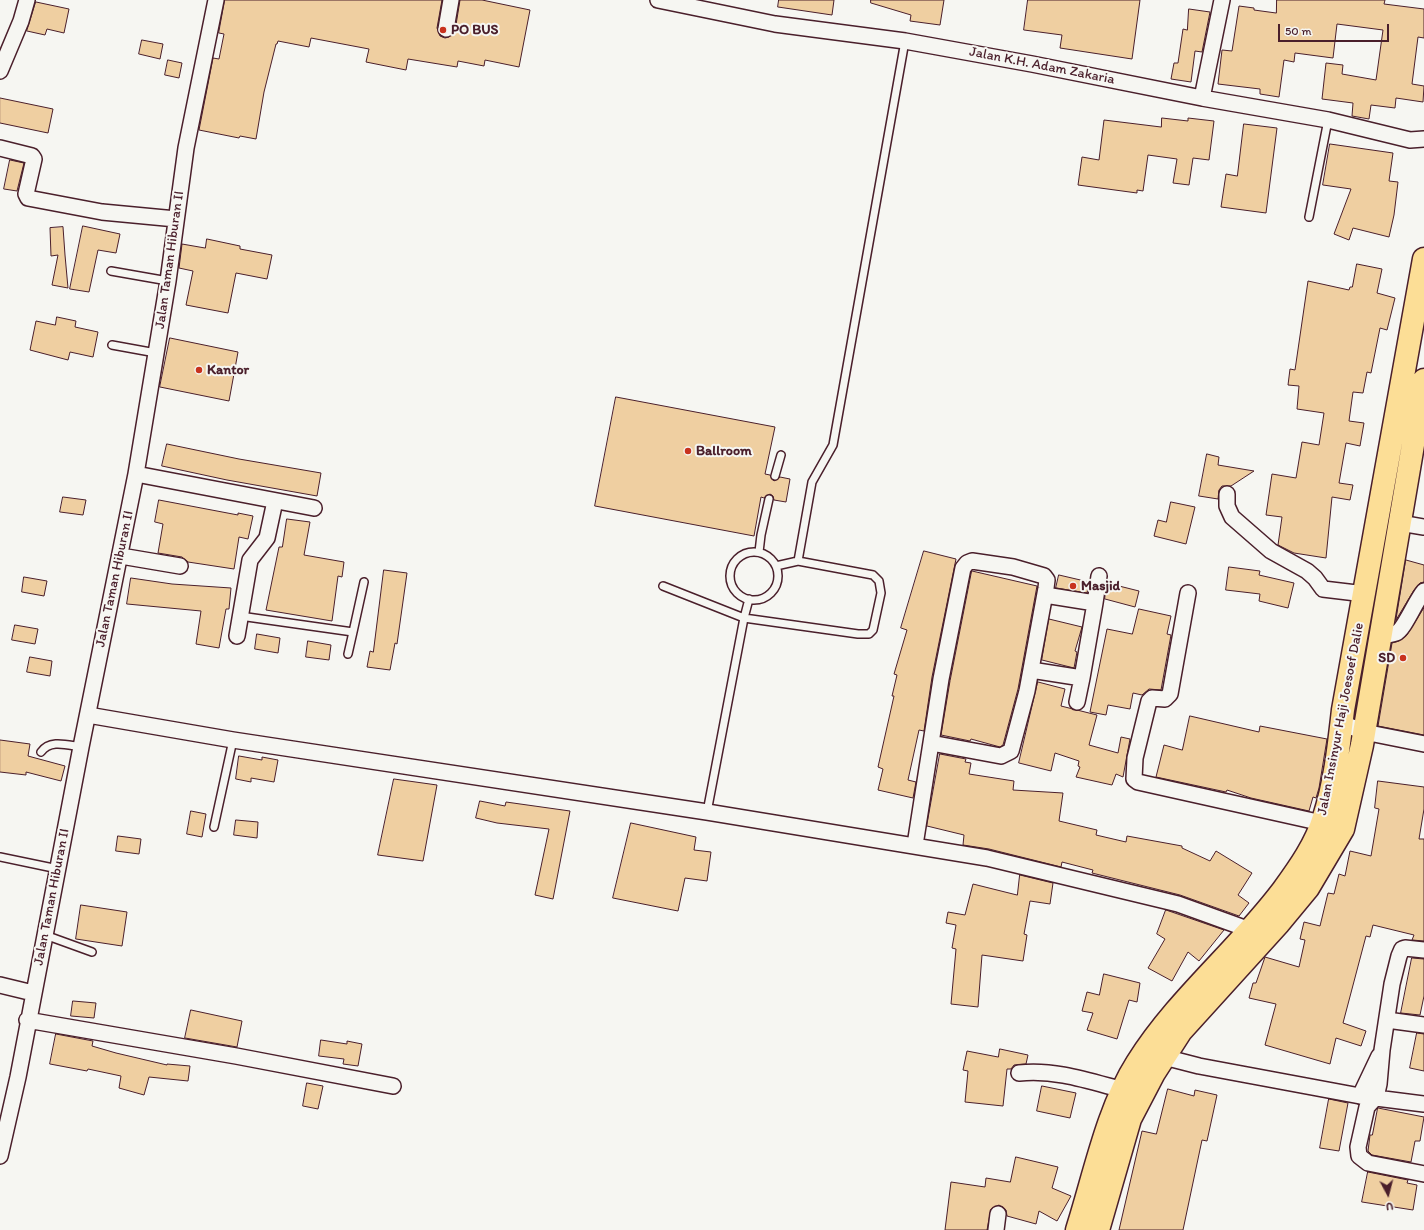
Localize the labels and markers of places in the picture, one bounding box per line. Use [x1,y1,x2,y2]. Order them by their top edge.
place label: PO BUS [451,22,498,38]
marker: PO BUS [438,25,448,35]
place label: Kantor [207,362,249,378]
marker: Kantor [194,365,204,375]
place label: Ballroom [696,443,752,459]
marker: Ballroom [683,446,693,456]
place label: Masjid [1081,578,1120,594]
marker: Masjid [1068,581,1078,591]
place label: SD [1378,650,1395,666]
marker: SD [1398,653,1408,663]

